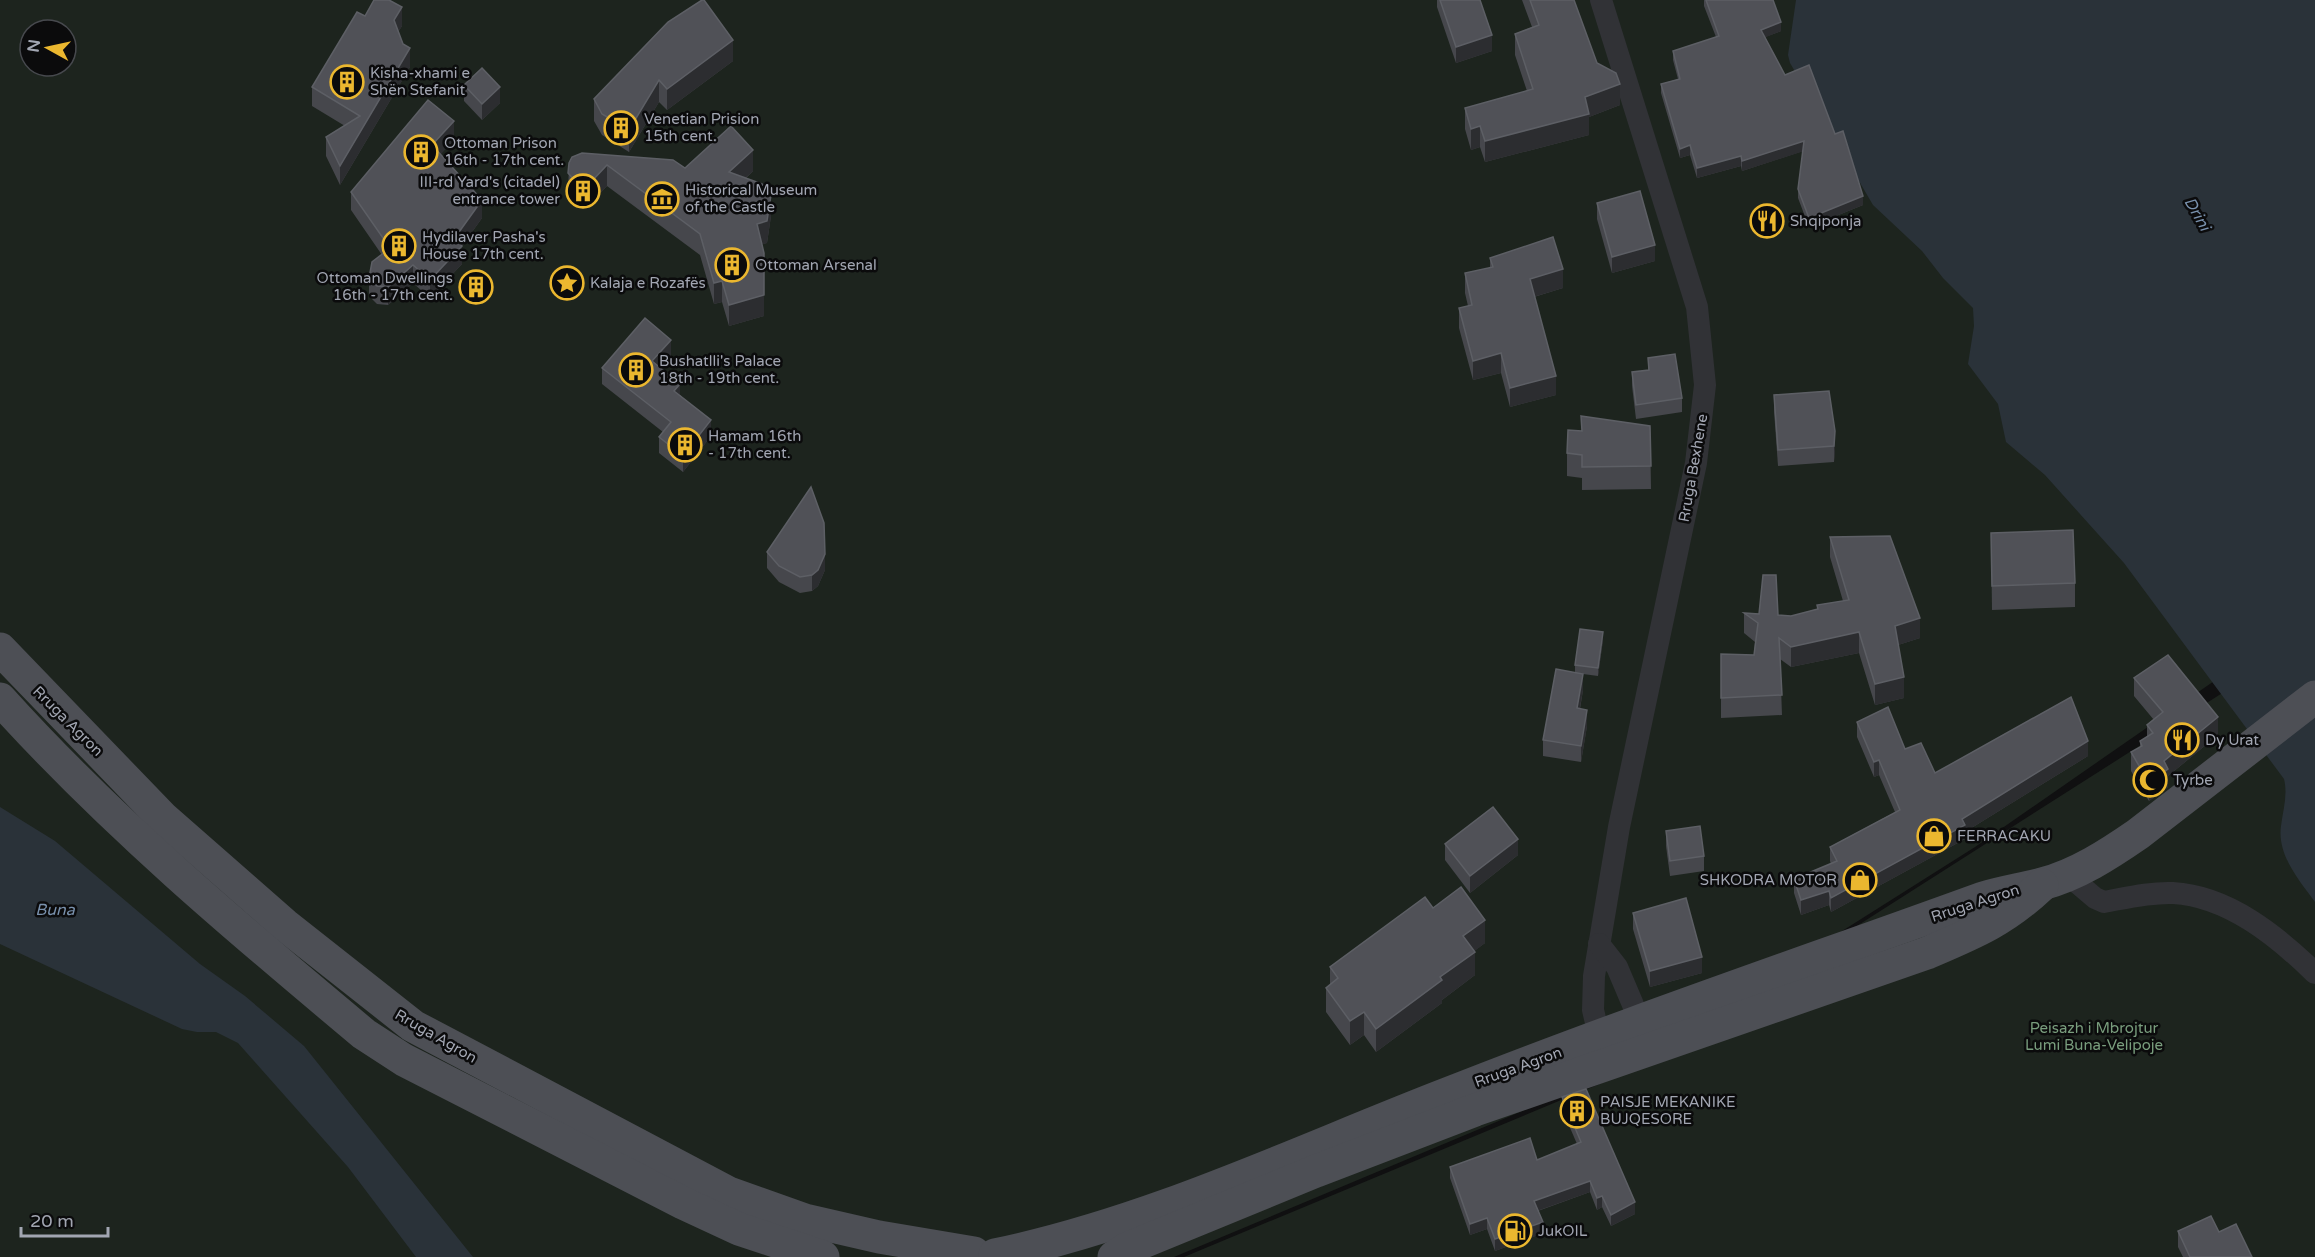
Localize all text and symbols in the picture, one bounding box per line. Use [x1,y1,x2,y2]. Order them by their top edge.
north arrow [18,18,78,78]
text: N [23,38,45,54]
building icon: Kisha-xhami e Shën Stefanit [329,64,365,100]
place label: Kisha-xhami e Shën Stefanit [370,64,470,99]
building icon: Venetian Prision 15th cent. [603,110,639,146]
place label: Venetian Prision 15th cent. [644,110,759,145]
building icon: Ottoman Prison 16th - 17th cent. [403,134,439,170]
place label: Ottoman Prison 16th - 17th cent. [444,134,564,169]
place label: III-rd Yard's (citadel) entrance tower [419,173,560,208]
building icon: III-rd Yard's (citadel) entrance tower [565,173,601,209]
museum icon: Historical Museum of the Castle [644,181,680,217]
place label: Historical Museum of the Castle [685,181,817,216]
water label: Drini [2179,194,2216,236]
restaurant icon: Shqiponja [1749,203,1785,239]
place label: Shqiponja [1790,212,1861,230]
building icon: Hydilaver Pasha's House 17th cent. [381,228,417,264]
place label: Hydilaver Pasha's House 17th cent. [422,228,546,263]
building icon: Ottoman Arsenal [714,247,750,283]
place label: Ottoman Arsenal [755,256,877,274]
place icon: Kalaja e Rozafës [549,265,585,301]
place label: Ottoman Dwellings 16th - 17th cent. [317,269,453,304]
building icon: Ottoman Dwellings 16th - 17th cent. [458,269,494,305]
place label: Kalaja e Rozafës [590,274,706,292]
building icon: Bushatlli's Palace 18th - 19th cent. [618,352,654,388]
place label: Bushatlli's Palace 18th - 19th cent. [659,352,781,387]
street label: Rruga Bexhene [1675,413,1711,523]
building icon: Hamam 16th - 17th cent. [667,427,703,463]
place label: Hamam 16th - 17th cent. [708,427,801,462]
street label: Rruga Agron [29,682,107,760]
restaurant icon: Dy Urat [2164,722,2200,758]
place label: Dy Urat [2205,731,2259,749]
mosque icon: Tyrbe [2132,762,2168,798]
place label: Tyrbe [2173,771,2213,789]
shop icon: FERRACAKU [1916,818,1952,854]
place label: FERRACAKU [1957,827,2051,845]
shop icon: SHKODRA MOTOR [1842,862,1878,898]
place label: SHKODRA MOTOR [1700,871,1837,889]
street label: Rruga Agron [1929,880,2021,926]
water label: Buna [35,900,76,920]
street label: Rruga Agron [392,1005,480,1067]
park label: Peisazh i Mbrojtur Lumi Buna-Velipoje [2025,1019,2163,1054]
street label: Rruga Agron [1472,1043,1564,1091]
building icon: PAISJE MEKANIKE BUJQESORE [1559,1093,1595,1129]
place label: PAISJE MEKANIKE BUJQESORE [1600,1093,1736,1128]
scale bar [21,1200,108,1238]
text: 20 m [30,1210,74,1232]
fuel station icon: JukOIL [1497,1213,1533,1249]
place label: JukOIL [1538,1222,1588,1240]

